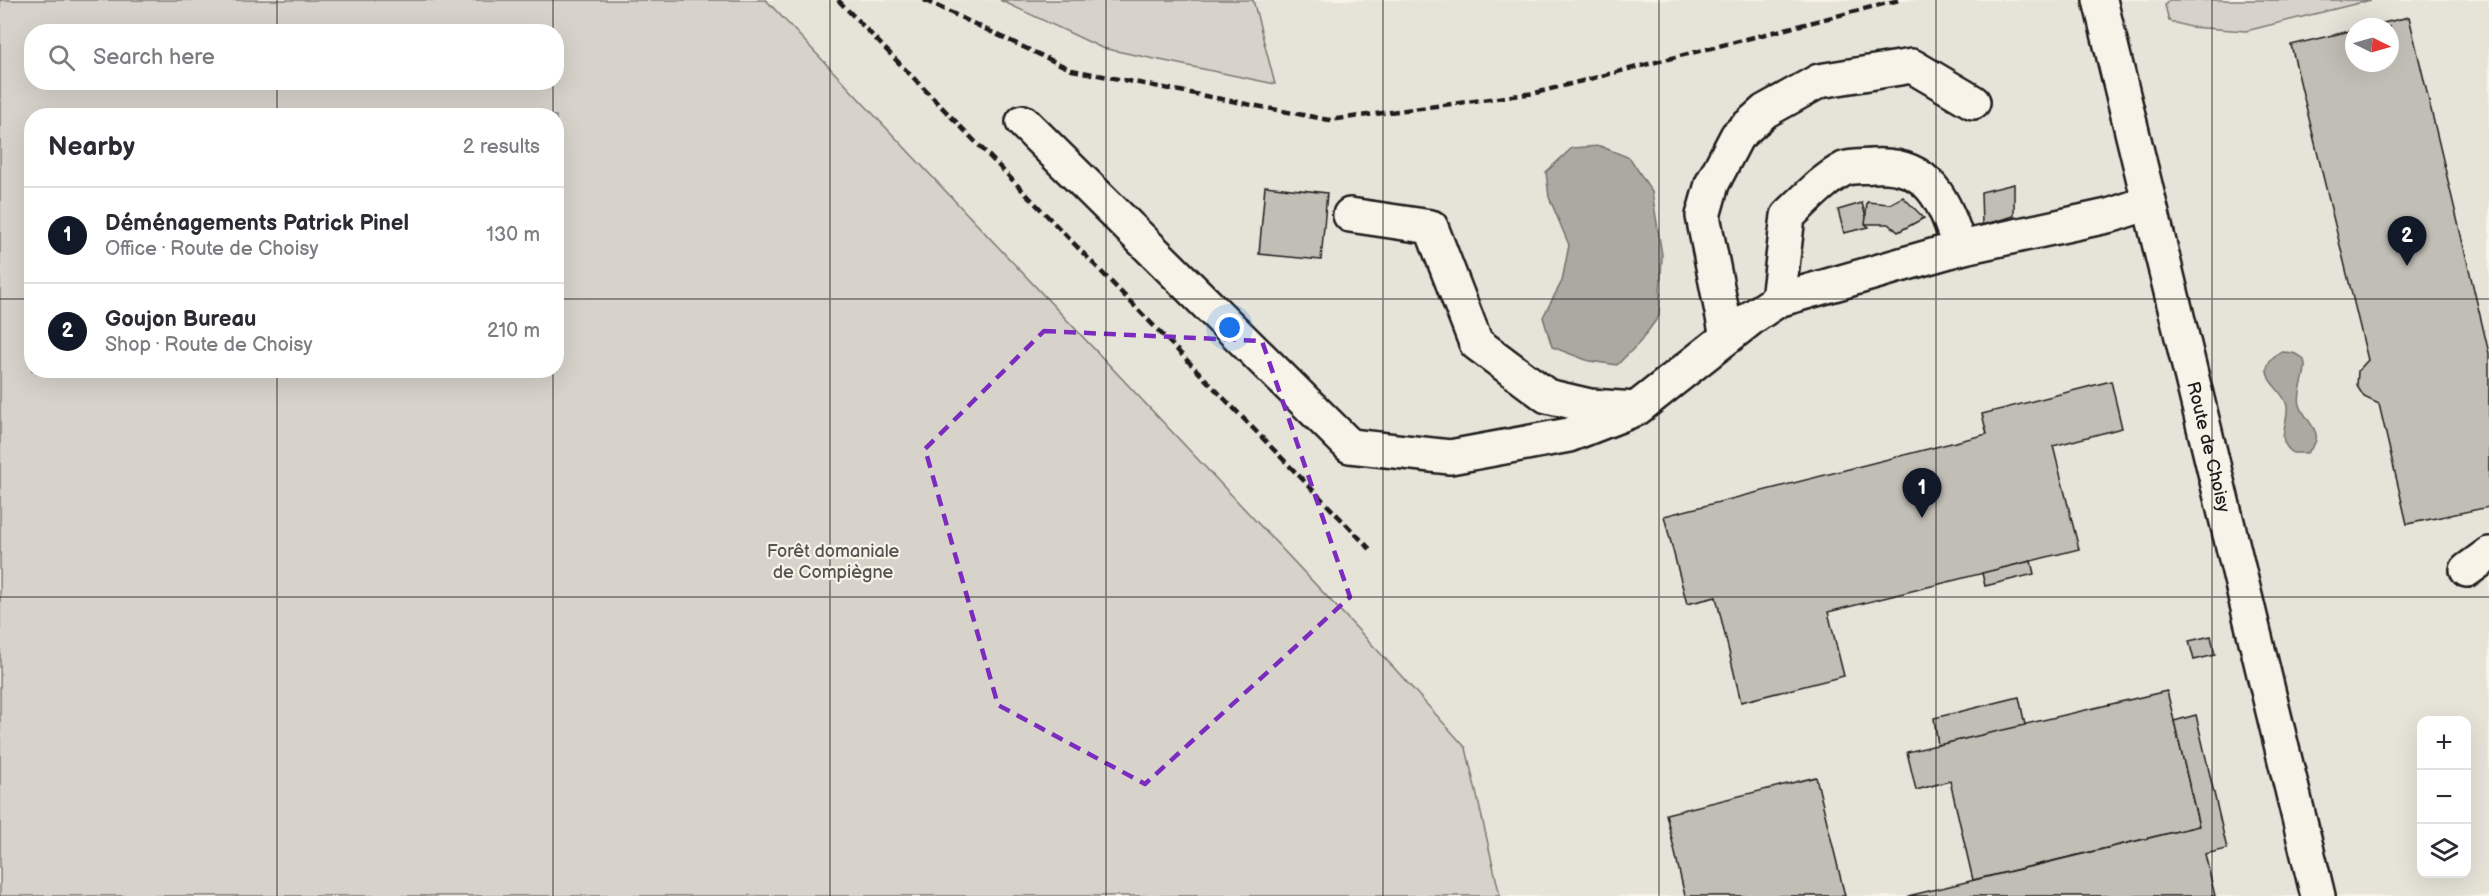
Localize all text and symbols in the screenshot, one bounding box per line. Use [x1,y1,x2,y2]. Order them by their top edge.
north arrow [2345,18,2399,72]
search box [24,24,564,90]
icon: search [45,41,78,74]
text: Search here [93,44,215,71]
text: Nearby [48,132,135,163]
text: 2 results [463,135,540,159]
text: Déménagements Patrick Pinel [105,210,409,237]
pin: 2 [2388,216,2426,266]
text: 1 [63,223,72,247]
text: 130 m [486,223,540,247]
text: Office · Route de Choisy [105,237,318,261]
text: Goujon Bureau [105,306,256,333]
your location [1215,313,1244,342]
text: 2 [62,319,73,343]
text: 210 m [487,319,540,343]
text: Shop · Route de Choisy [105,333,313,357]
street label: Route de Choisy [2182,380,2234,515]
pin: 1 [1902,468,1942,518]
park label: Forêt domaniale de Compiègne [767,541,900,583]
map controls [2417,716,2471,878]
button: + [2417,716,2471,770]
button: − [2417,770,2471,824]
button: layers [2417,824,2471,878]

